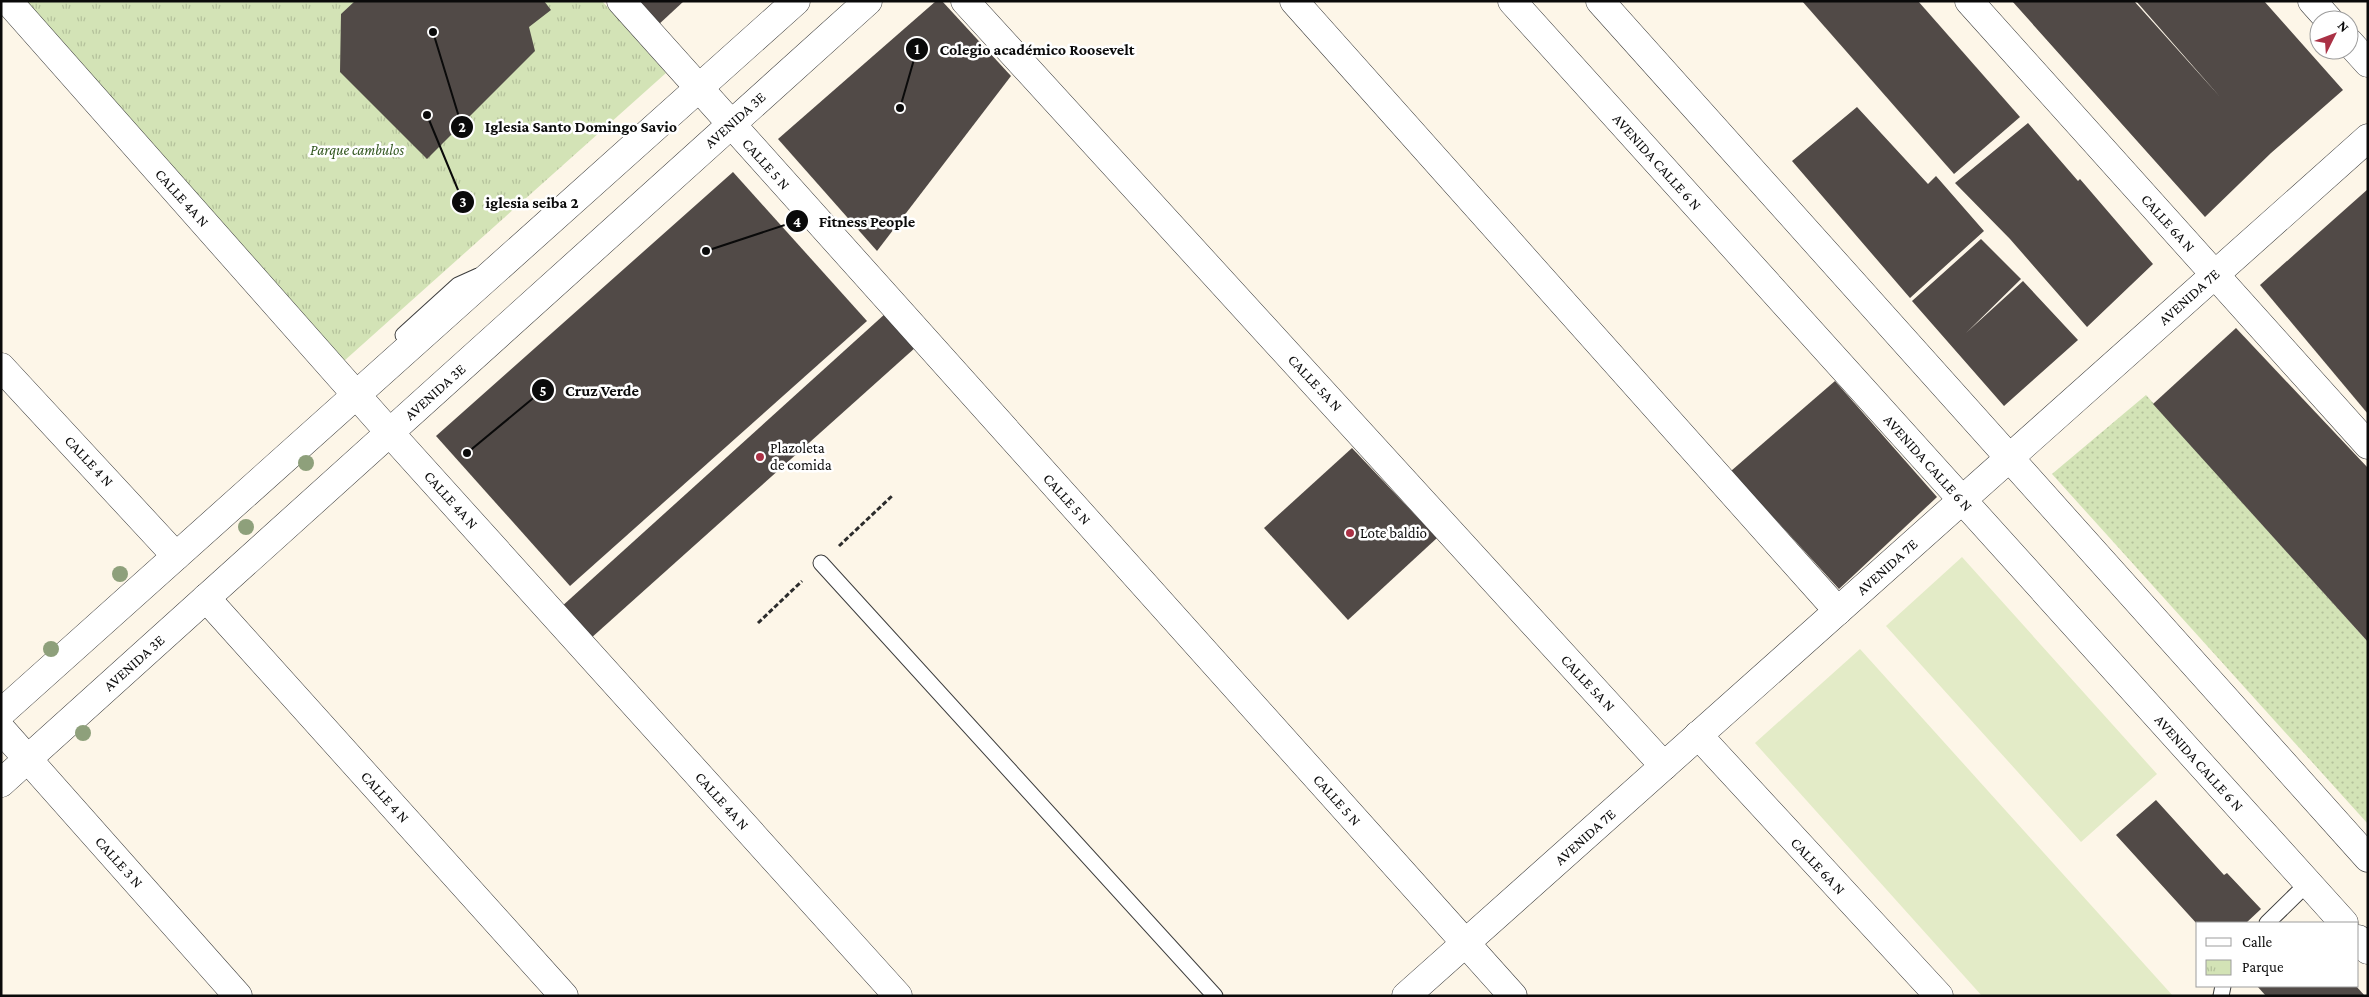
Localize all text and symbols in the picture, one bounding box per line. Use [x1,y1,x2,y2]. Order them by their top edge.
north arrow [2309,10,2359,60]
text: N [2335,17,2353,36]
callout: Colegio académico Roosevelt [905,33,1145,64]
text: 1 [914,41,920,57]
text: Colegio académico Roosevelt [939,41,1135,58]
street label: AVENIDA 3E [701,89,769,151]
callout: Iglesia Santo Domingo Savio [450,111,687,142]
street label: AVENIDA CALLE 6 N [1610,111,1705,214]
text: Iglesia Santo Domingo Savio [485,118,677,135]
text: 2 [458,119,466,135]
street label: CALLE 5 N [739,135,793,193]
park label: Parque cambulos [310,142,404,159]
street label: CALLE 4A N [152,166,212,230]
callout: iglesia seiba 2 [450,187,588,218]
street label: CALLE 6A N [2138,191,2198,255]
text: 3 [459,194,467,210]
text: iglesia seiba 2 [485,194,579,211]
callout: Fitness People [784,206,926,237]
text: Fitness People [819,213,916,230]
text: 4 [793,214,801,230]
street label: AVENIDA 7E [2156,266,2222,328]
street label: CALLE 5A N [1285,351,1345,415]
street label: AVENIDA 3E [401,361,469,423]
callout: Cruz Verde [530,375,649,406]
text: Cruz Verde [565,382,640,399]
text: 5 [539,383,547,399]
street label: AVENIDA CALLE 6 N [1881,412,1976,515]
street label: CALLE 4 N [61,432,117,490]
place label: Plazoleta de comida [770,440,832,473]
marker: Plazoleta de comida [754,451,766,463]
street label: CALLE 4A N [421,468,481,532]
street label: CALLE 5 N [1040,470,1094,528]
place label: Lote baldio [1360,525,1427,541]
marker: Lote baldio [1344,527,1356,539]
street label: AVENIDA 7E [1854,536,1920,598]
street label: AVENIDA 3E [100,632,168,694]
street label: CALLE 5A N [1558,651,1618,715]
street label: AVENIDA CALLE 6 N [2152,712,2247,815]
street label: CALLE 4 N [358,768,412,826]
street label: CALLE 4A N [692,769,752,833]
street label: CALLE 5 N [1310,771,1364,829]
street label: AVENIDA 7E [1552,806,1618,868]
street label: CALLE 3 N [92,833,146,891]
street label: CALLE 6A N [1788,834,1848,898]
legend [2196,922,2359,987]
text: Calle [2242,934,2273,950]
text: Parque [2242,959,2284,976]

